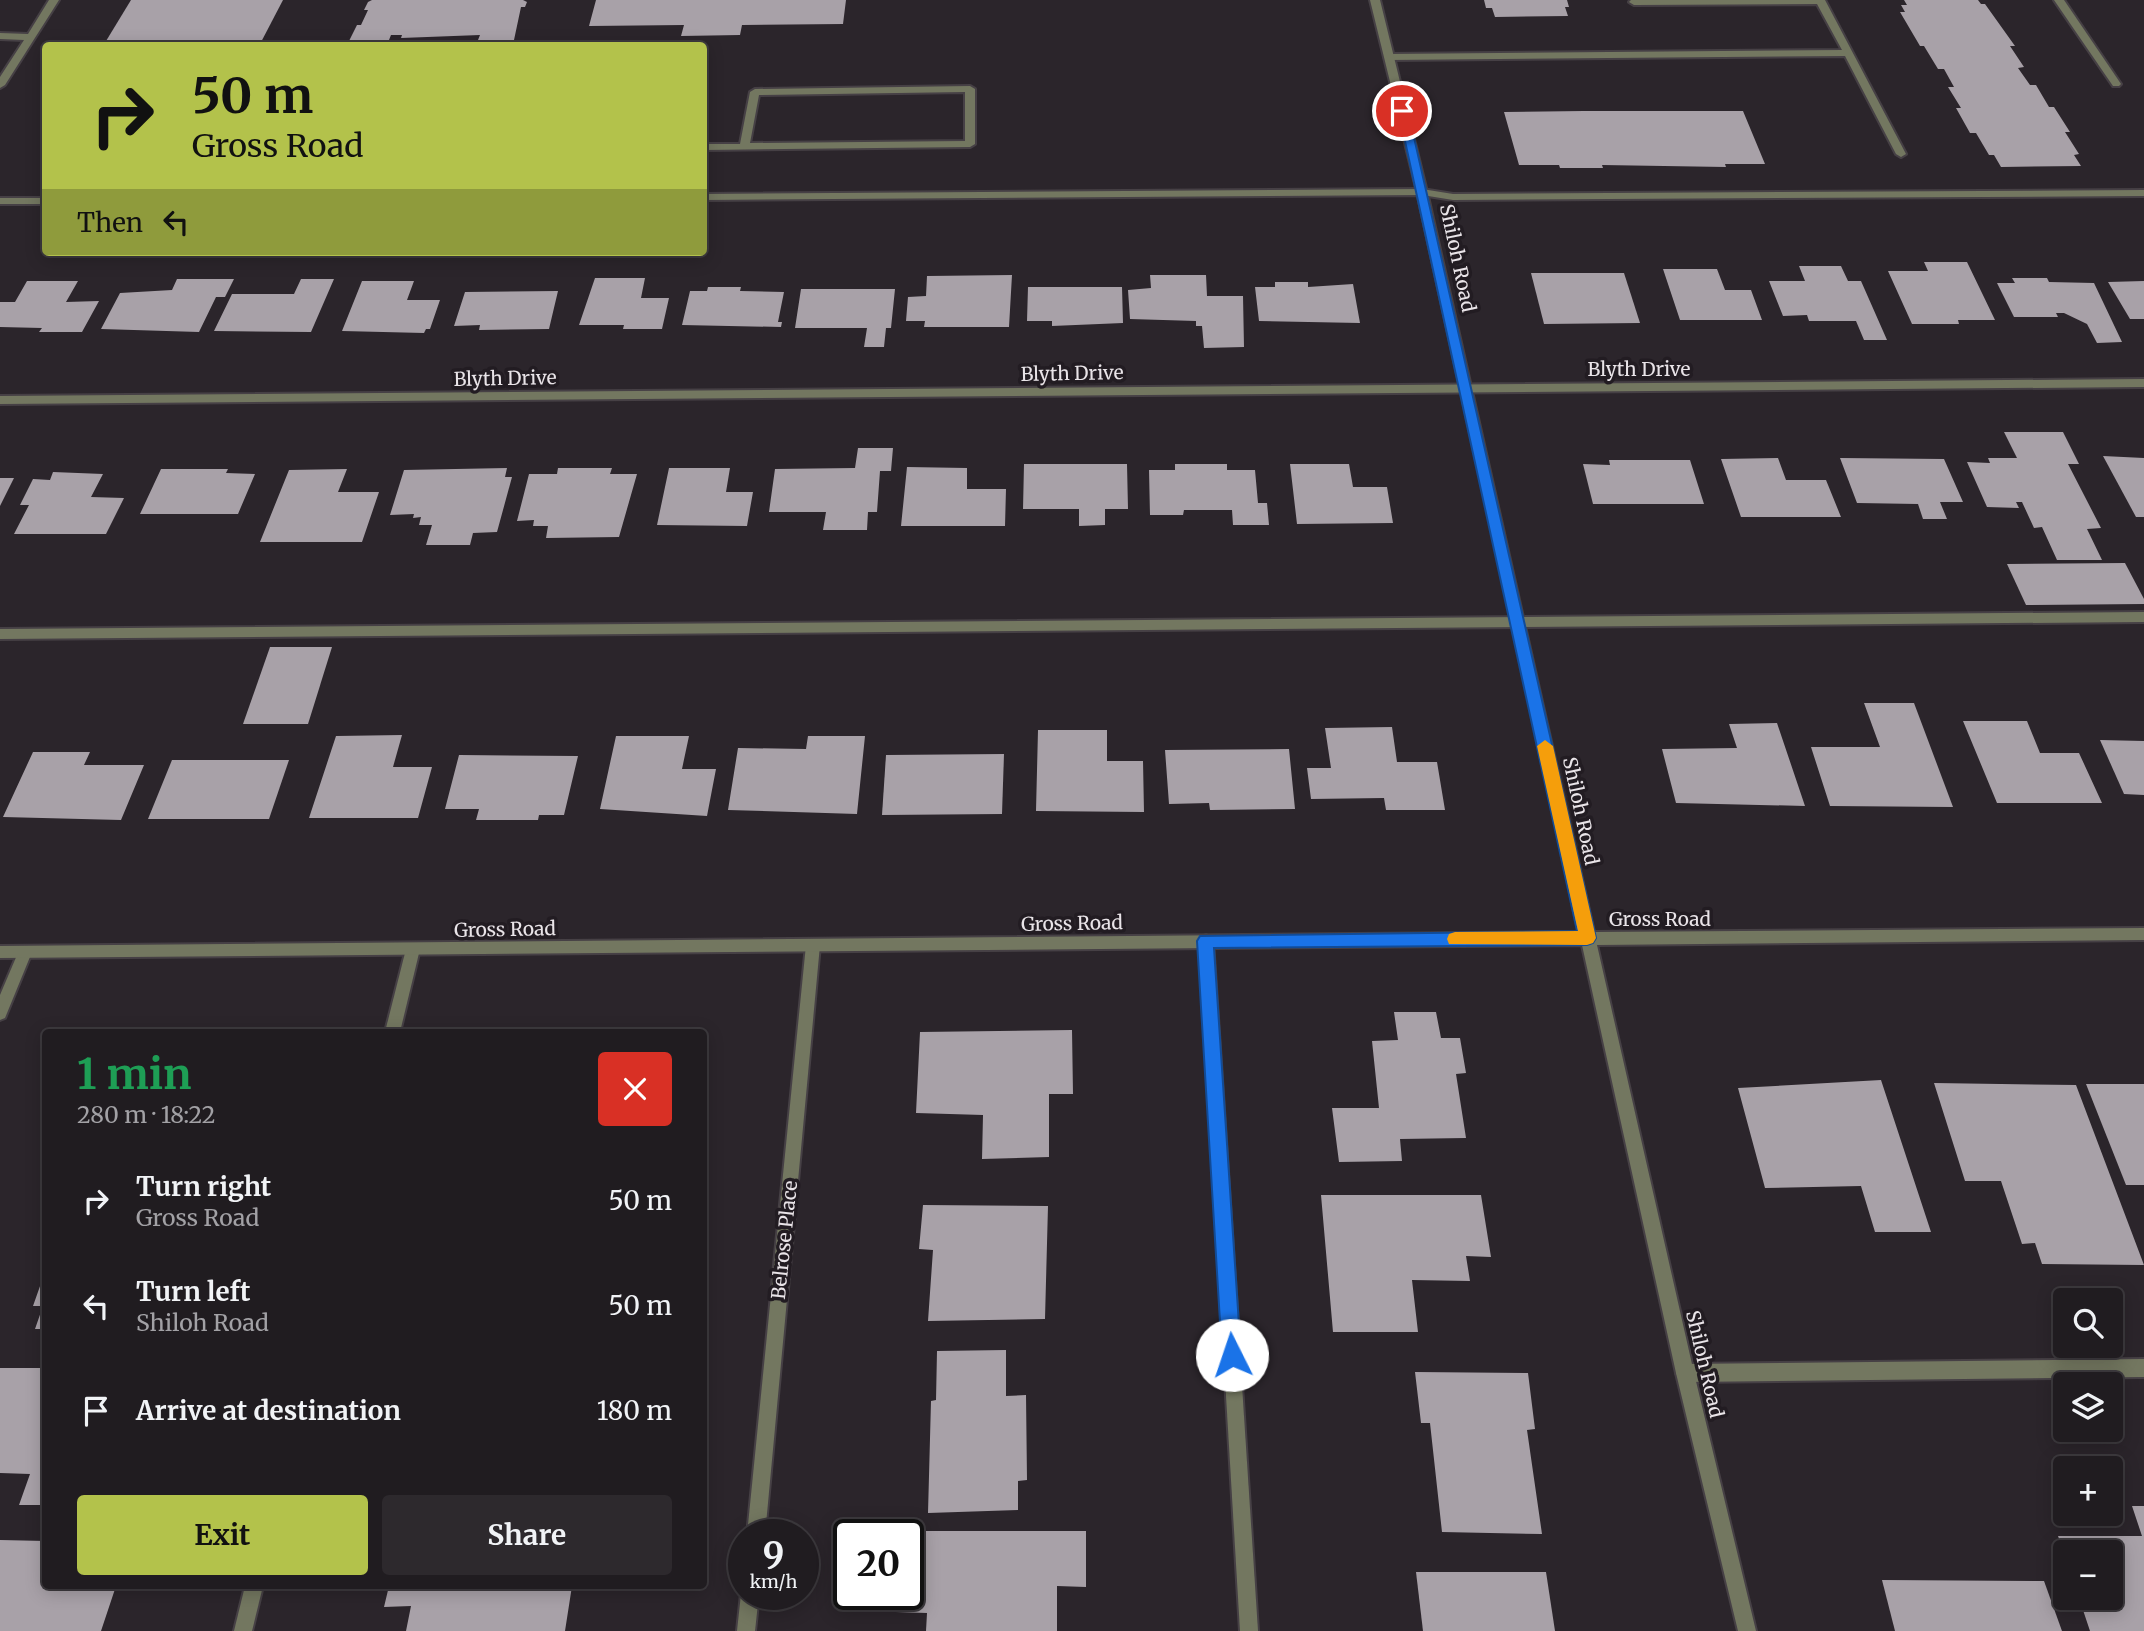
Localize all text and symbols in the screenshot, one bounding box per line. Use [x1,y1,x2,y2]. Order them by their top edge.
text: 50 m [192,65,313,126]
icon: right [77,70,168,161]
pin [1372,81,1432,141]
icon: arrive [1383,92,1421,130]
text: Gross Road [192,126,363,166]
street label: Shiloh Road [1435,202,1481,314]
icon: left [157,203,195,241]
text: Then [77,206,143,239]
street label: Blyth Drive [1588,357,1691,381]
street label: Blyth Drive [1020,360,1124,386]
street label: Blyth Drive [453,365,557,391]
street label: Shiloh Road [1558,755,1604,867]
street label: Gross Road [1609,907,1711,931]
street label: Gross Road [1021,910,1123,936]
street label: Gross Road [454,916,556,942]
text: 1 min [77,1048,191,1100]
button: close [598,1052,672,1126]
text: 280 m · 18:22 [77,1100,216,1129]
text: Turn right [136,1170,271,1203]
street label: Belrose Place [766,1179,802,1301]
icon: right [77,1182,115,1220]
text: 50 m [608,1184,672,1217]
text: Gross Road [136,1203,259,1232]
text: Turn left [136,1275,250,1308]
icon: left [77,1287,115,1325]
map controls [2053,1288,2123,1610]
button: search [2053,1288,2123,1358]
text: 50 m [608,1289,672,1322]
text: Shiloh Road [136,1308,269,1337]
street label: Shiloh Road [1681,1308,1729,1420]
position arrow [1195,1318,1269,1392]
button: layers [2053,1372,2123,1442]
icon: arrive [77,1392,115,1430]
text: Arrive at destination [136,1394,401,1427]
text: 180 m [597,1394,672,1427]
button: + [2053,1456,2123,1526]
button: Exit [77,1495,368,1575]
button: Share [382,1495,672,1575]
speed limit sign: 20 [833,1519,924,1610]
text: 9 [763,1533,784,1577]
button: − [2053,1540,2123,1610]
text: km/h [750,1570,797,1593]

